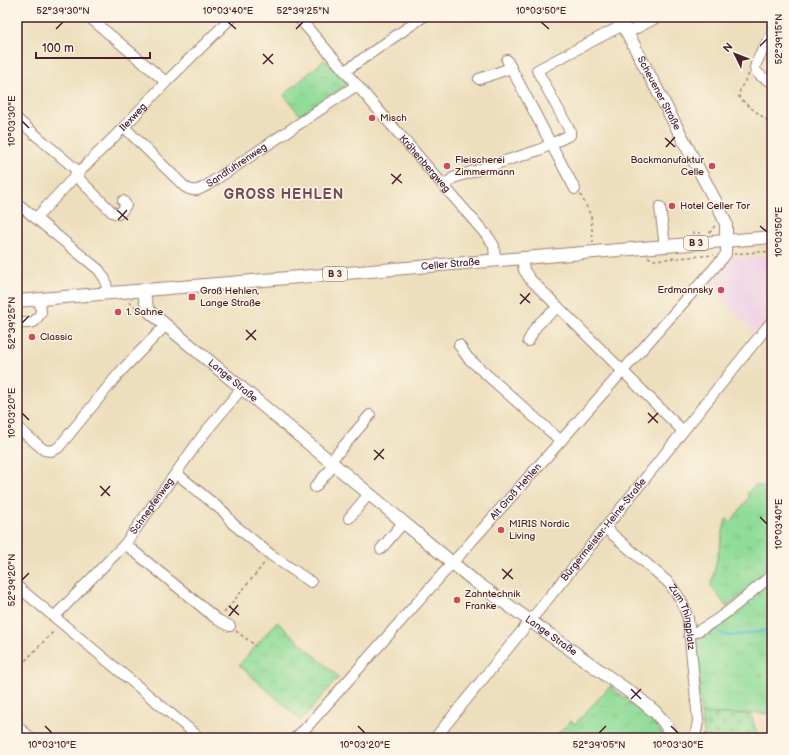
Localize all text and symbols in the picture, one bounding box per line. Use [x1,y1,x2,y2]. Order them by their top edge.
text: 52°39'30"N [36,5,90,17]
text: 10°03'40"E [203,5,254,17]
text: 52°39'25"N [277,5,329,17]
text: 10°03'50"E [516,5,567,17]
text: 52°39'15"N [773,14,785,64]
scale bar [36,34,150,60]
north arrow [715,34,755,74]
text: N [720,40,736,55]
text: 100 m [42,41,74,56]
street label: Scheuener Straße [635,54,683,132]
text: 10°03'30"E [6,95,18,146]
street label: Ilexweg [117,100,149,134]
place label: Misch [380,112,407,124]
marker: Misch [367,113,377,123]
street label: Krähenbergweg [397,133,453,195]
street label: Sandfuhrenweg [204,141,269,190]
place label: Fleischerei Zimmermann [454,154,515,178]
place label: Backmanufaktur Celle [630,154,704,178]
marker: Fleischerei Zimmermann [442,161,452,171]
marker: Backmanufaktur Celle [707,161,717,171]
district label: GROSS HEHLEN [224,186,344,203]
place label: Hotel Celler Tor [680,200,751,212]
marker: Hotel Celler Tor [667,201,677,211]
text: 10°03'50"E [773,206,785,257]
road number: B 3 [684,236,708,250]
street label: Celler Straße [420,256,481,273]
road number: B 3 [323,267,347,281]
place label: Erdmannsky [657,284,713,296]
place label: Groß Hehlen, Lange Straße [200,285,261,309]
marker: Erdmannsky [716,285,726,295]
marker: Groß Hehlen, Lange Straße [187,292,197,302]
text: 52°39'25"N [6,297,18,349]
place label: 1. Sahne [126,306,163,318]
marker: 1. Sahne [113,307,123,317]
place label: Classic [40,331,73,343]
marker: Classic [27,332,37,342]
street label: Lange Straße [206,357,260,405]
text: 10°03'20"E [6,387,18,438]
street label: Alt Groß Hehlen [488,460,544,522]
street label: Schnepfenweg [128,475,177,537]
street label: Bürgermeister-Heine-Straße [558,476,649,584]
text: 10°03'40"E [773,498,785,549]
place label: MIRIS Nordic Living [509,518,570,542]
marker: MIRIS Nordic Living [496,525,506,535]
text: 52°39'20"N [6,553,18,607]
street label: Zum Thingplatz [665,581,697,651]
place label: Zahntechnik Franke [464,588,520,612]
marker: Zahntechnik Franke [452,595,462,605]
street label: Lange Straße [523,613,579,658]
text: 10°03'10"E [28,739,77,751]
text: 10°03'20"E [340,739,391,751]
text: 52°39'05"N [573,739,625,751]
text: 10°03'30"E [653,739,704,751]

